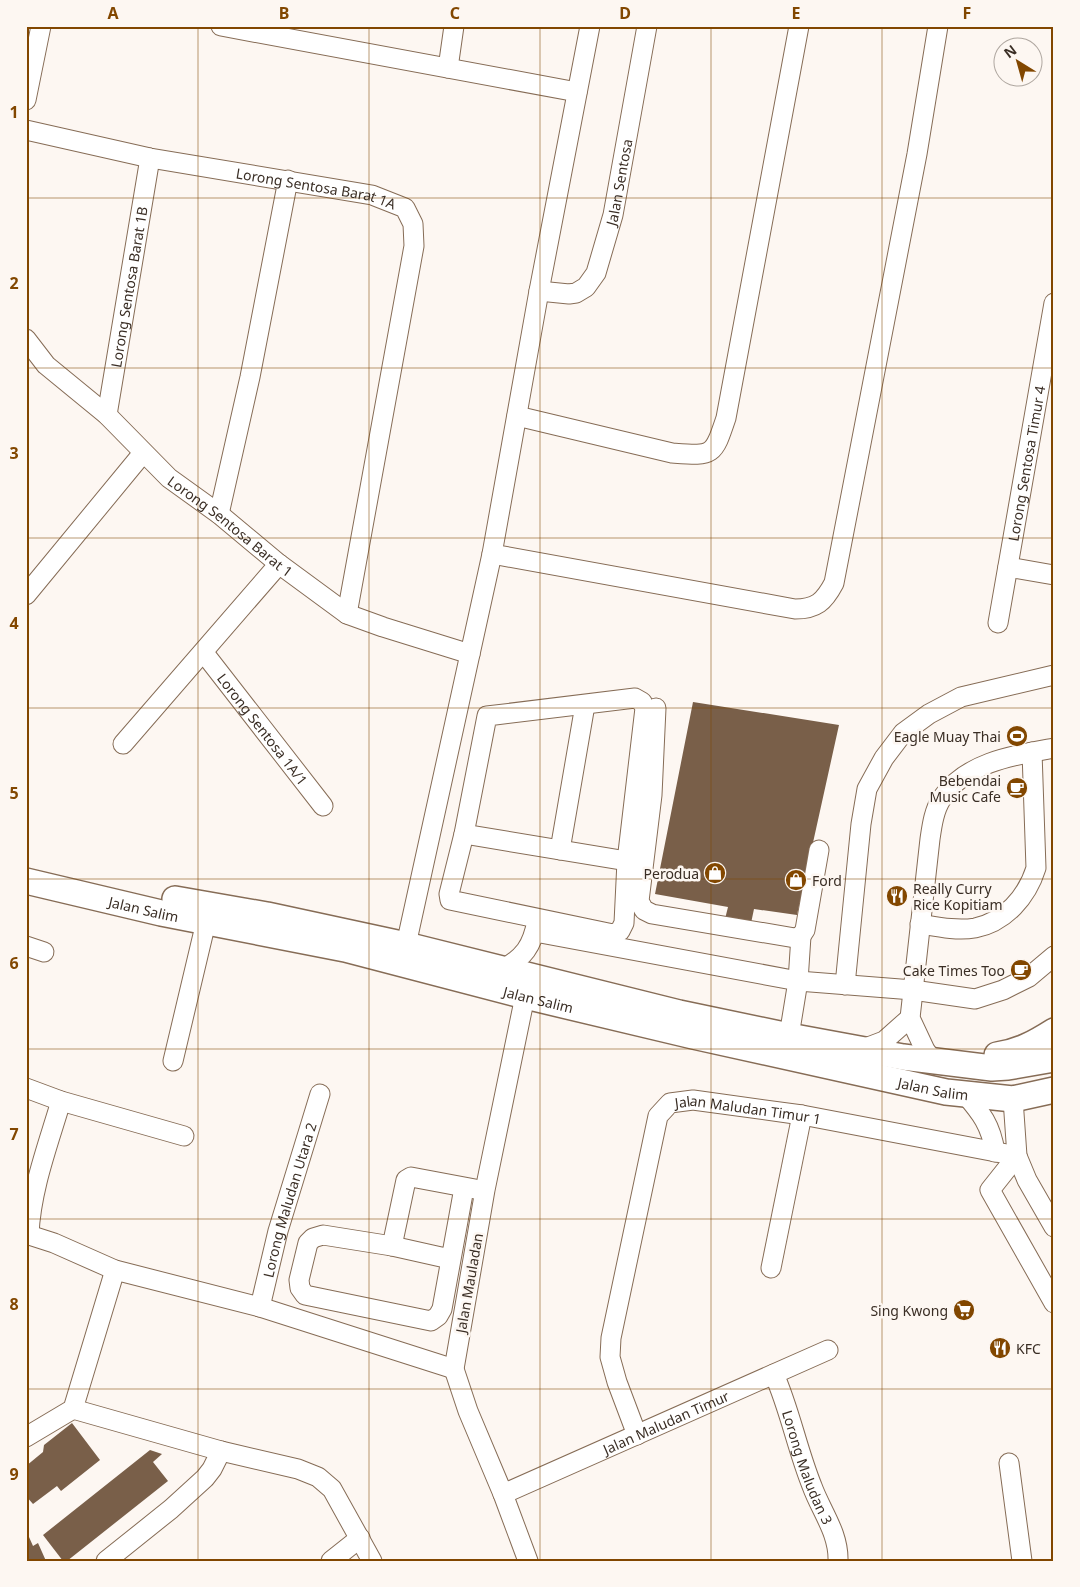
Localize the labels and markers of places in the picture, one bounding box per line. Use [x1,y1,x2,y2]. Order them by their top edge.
sports icon: Eagle Muay Thai [1005,724,1029,748]
place label: Eagle Muay Thai [894,727,1001,746]
place label: Bebendai Music Cafe [930,771,1001,806]
cafe icon: Bebendai Music Cafe [1005,776,1029,800]
shop icon: Perodua [703,861,727,885]
place label: Perodua [644,864,699,883]
shop icon: Ford [784,868,808,892]
place label: Ford [812,871,842,890]
place label: Really Curry Rice Kopitiam [913,879,1003,914]
restaurant icon: Really Curry Rice Kopitiam [885,884,909,908]
cafe icon: Cake Times Too [1009,958,1033,982]
place label: Cake Times Too [903,961,1005,980]
supermarket icon: Sing Kwong [952,1298,976,1322]
place label: Sing Kwong [870,1301,948,1320]
restaurant icon: KFC [988,1336,1012,1360]
place label: KFC [1016,1339,1041,1358]

